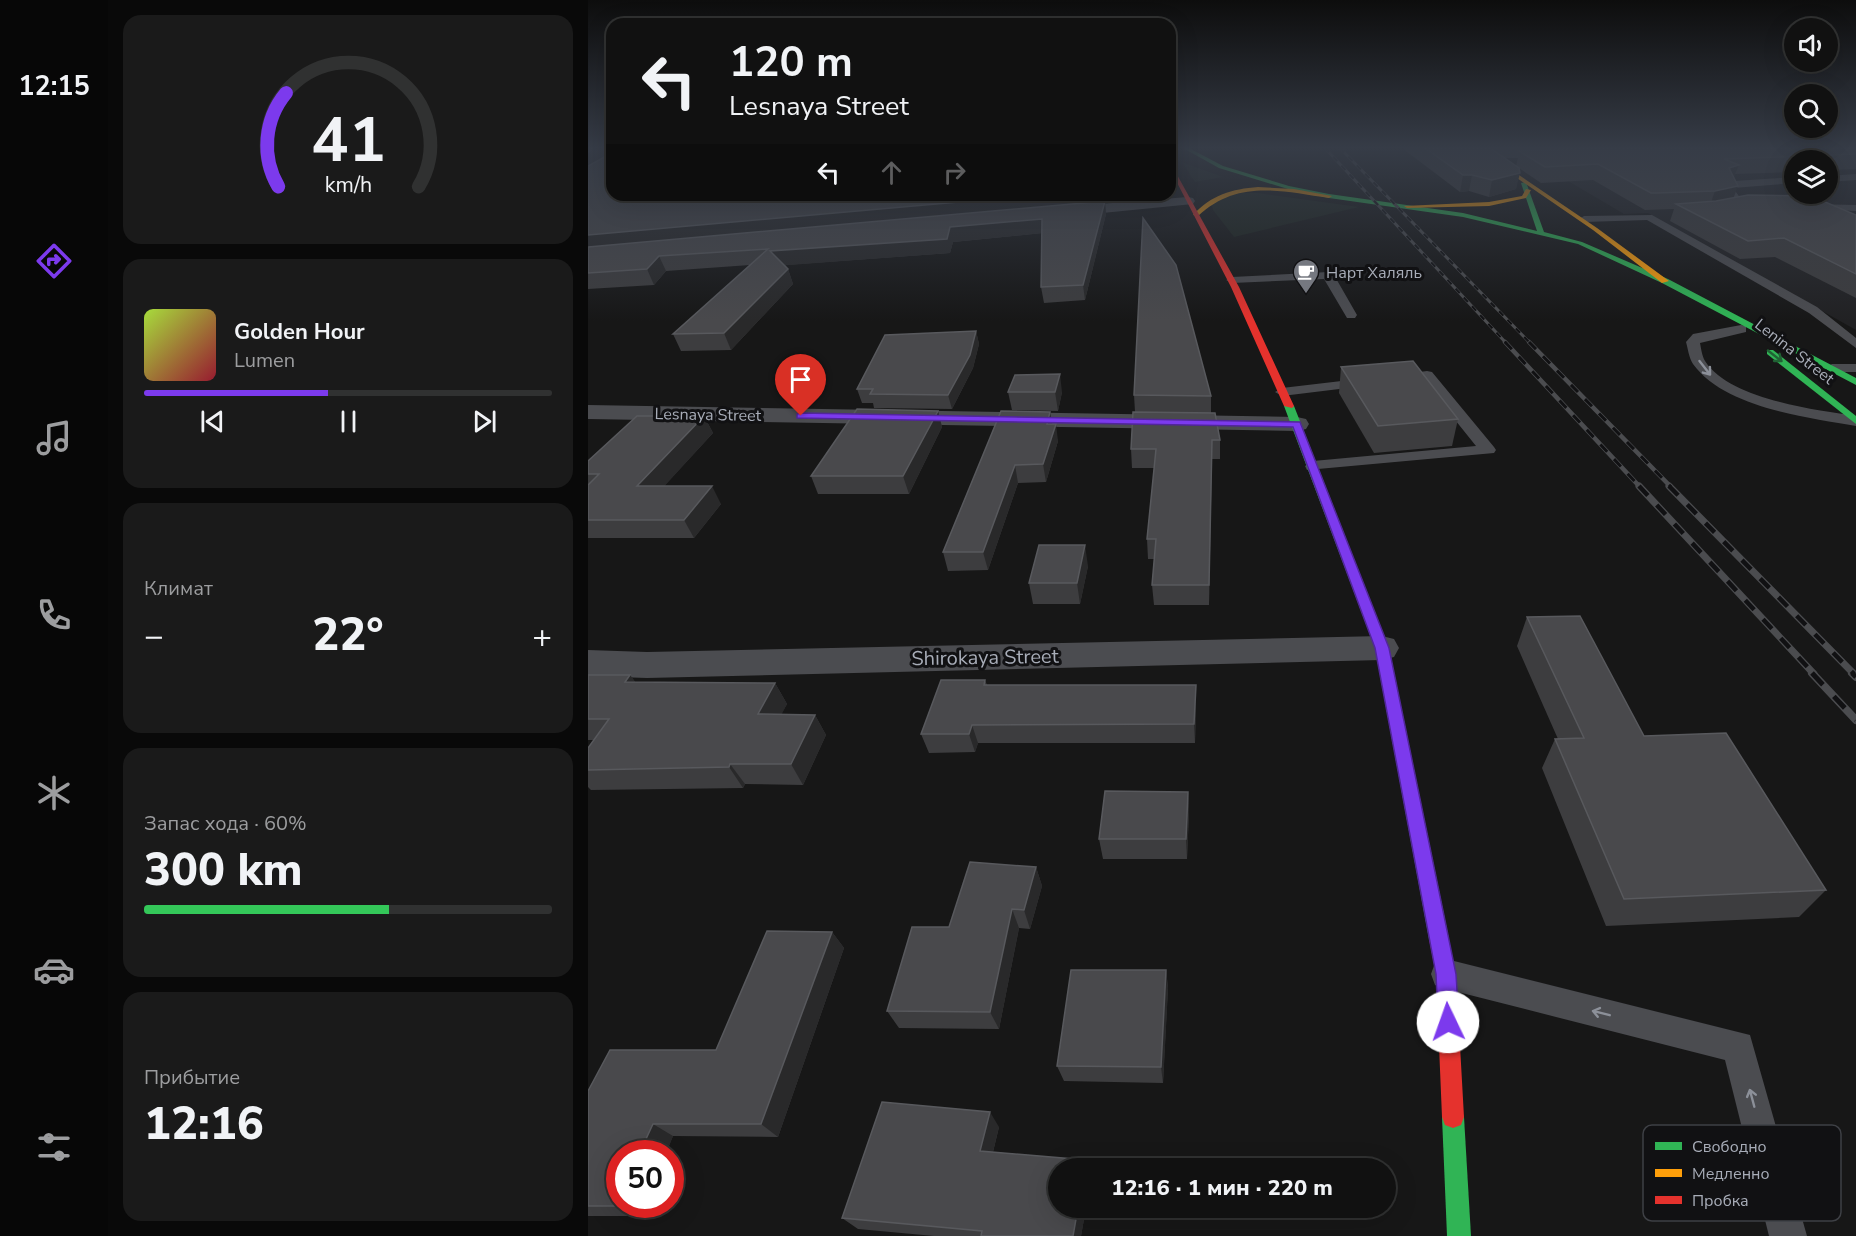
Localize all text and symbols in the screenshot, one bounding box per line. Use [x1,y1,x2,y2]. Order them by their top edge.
map controls [1784,18,1838,204]
button: sound [1784,18,1838,72]
text: 120 m [729,34,853,91]
icon: left [630,42,708,120]
text: 12:15 [18,68,90,105]
button: search [1784,84,1838,138]
text: Lesnaya Street [729,88,909,125]
text: 41 [311,98,385,183]
button: layers [1784,150,1838,204]
icon: left [812,156,845,189]
icon: ahead [875,156,908,189]
icon: right [938,156,971,189]
text: km/h [324,170,372,200]
icon: directions [33,240,75,282]
cafe icon: Нарт Халяль [1291,257,1321,295]
place label: Нарт Халяль [1326,262,1422,284]
street label: Lenina Street [1750,314,1839,390]
text: Golden Hour [234,317,365,347]
text: Lumen [234,347,295,374]
one-way arrow [1767,349,1782,363]
pin [775,354,826,416]
one-way arrow [1699,359,1711,375]
icon: arrive [784,363,817,396]
street label: Lesnaya Street [654,403,762,427]
icon: previous [196,405,229,438]
icon: pause [332,405,365,438]
icon: next [468,405,501,438]
icon: music [33,417,75,459]
text: Климат [144,575,213,602]
icon: phone [33,594,75,636]
text: 22° [312,605,384,666]
text: − [144,614,164,659]
text: + [532,614,552,659]
street label: Shirokaya Street [911,643,1060,672]
icon: climate [33,772,75,814]
text: Запас хода · 60% [144,810,307,837]
text: 300 km [144,840,303,901]
icon: car [33,949,75,991]
position arrow [1416,990,1480,1054]
one-way arrow [1592,1006,1611,1018]
text: Прибытие [144,1064,240,1091]
one-way arrow [1746,1089,1757,1108]
text: 12:16 [144,1094,264,1155]
legend [1643,1125,1841,1221]
icon: filters [33,1126,75,1168]
text: Свободно [1692,1136,1767,1158]
speed limit sign: 50 [606,1140,684,1218]
text: Медленно [1692,1163,1770,1185]
text: 12:16 · 1 мин · 220 m [1111,1173,1333,1203]
text: Пробка [1692,1190,1749,1212]

